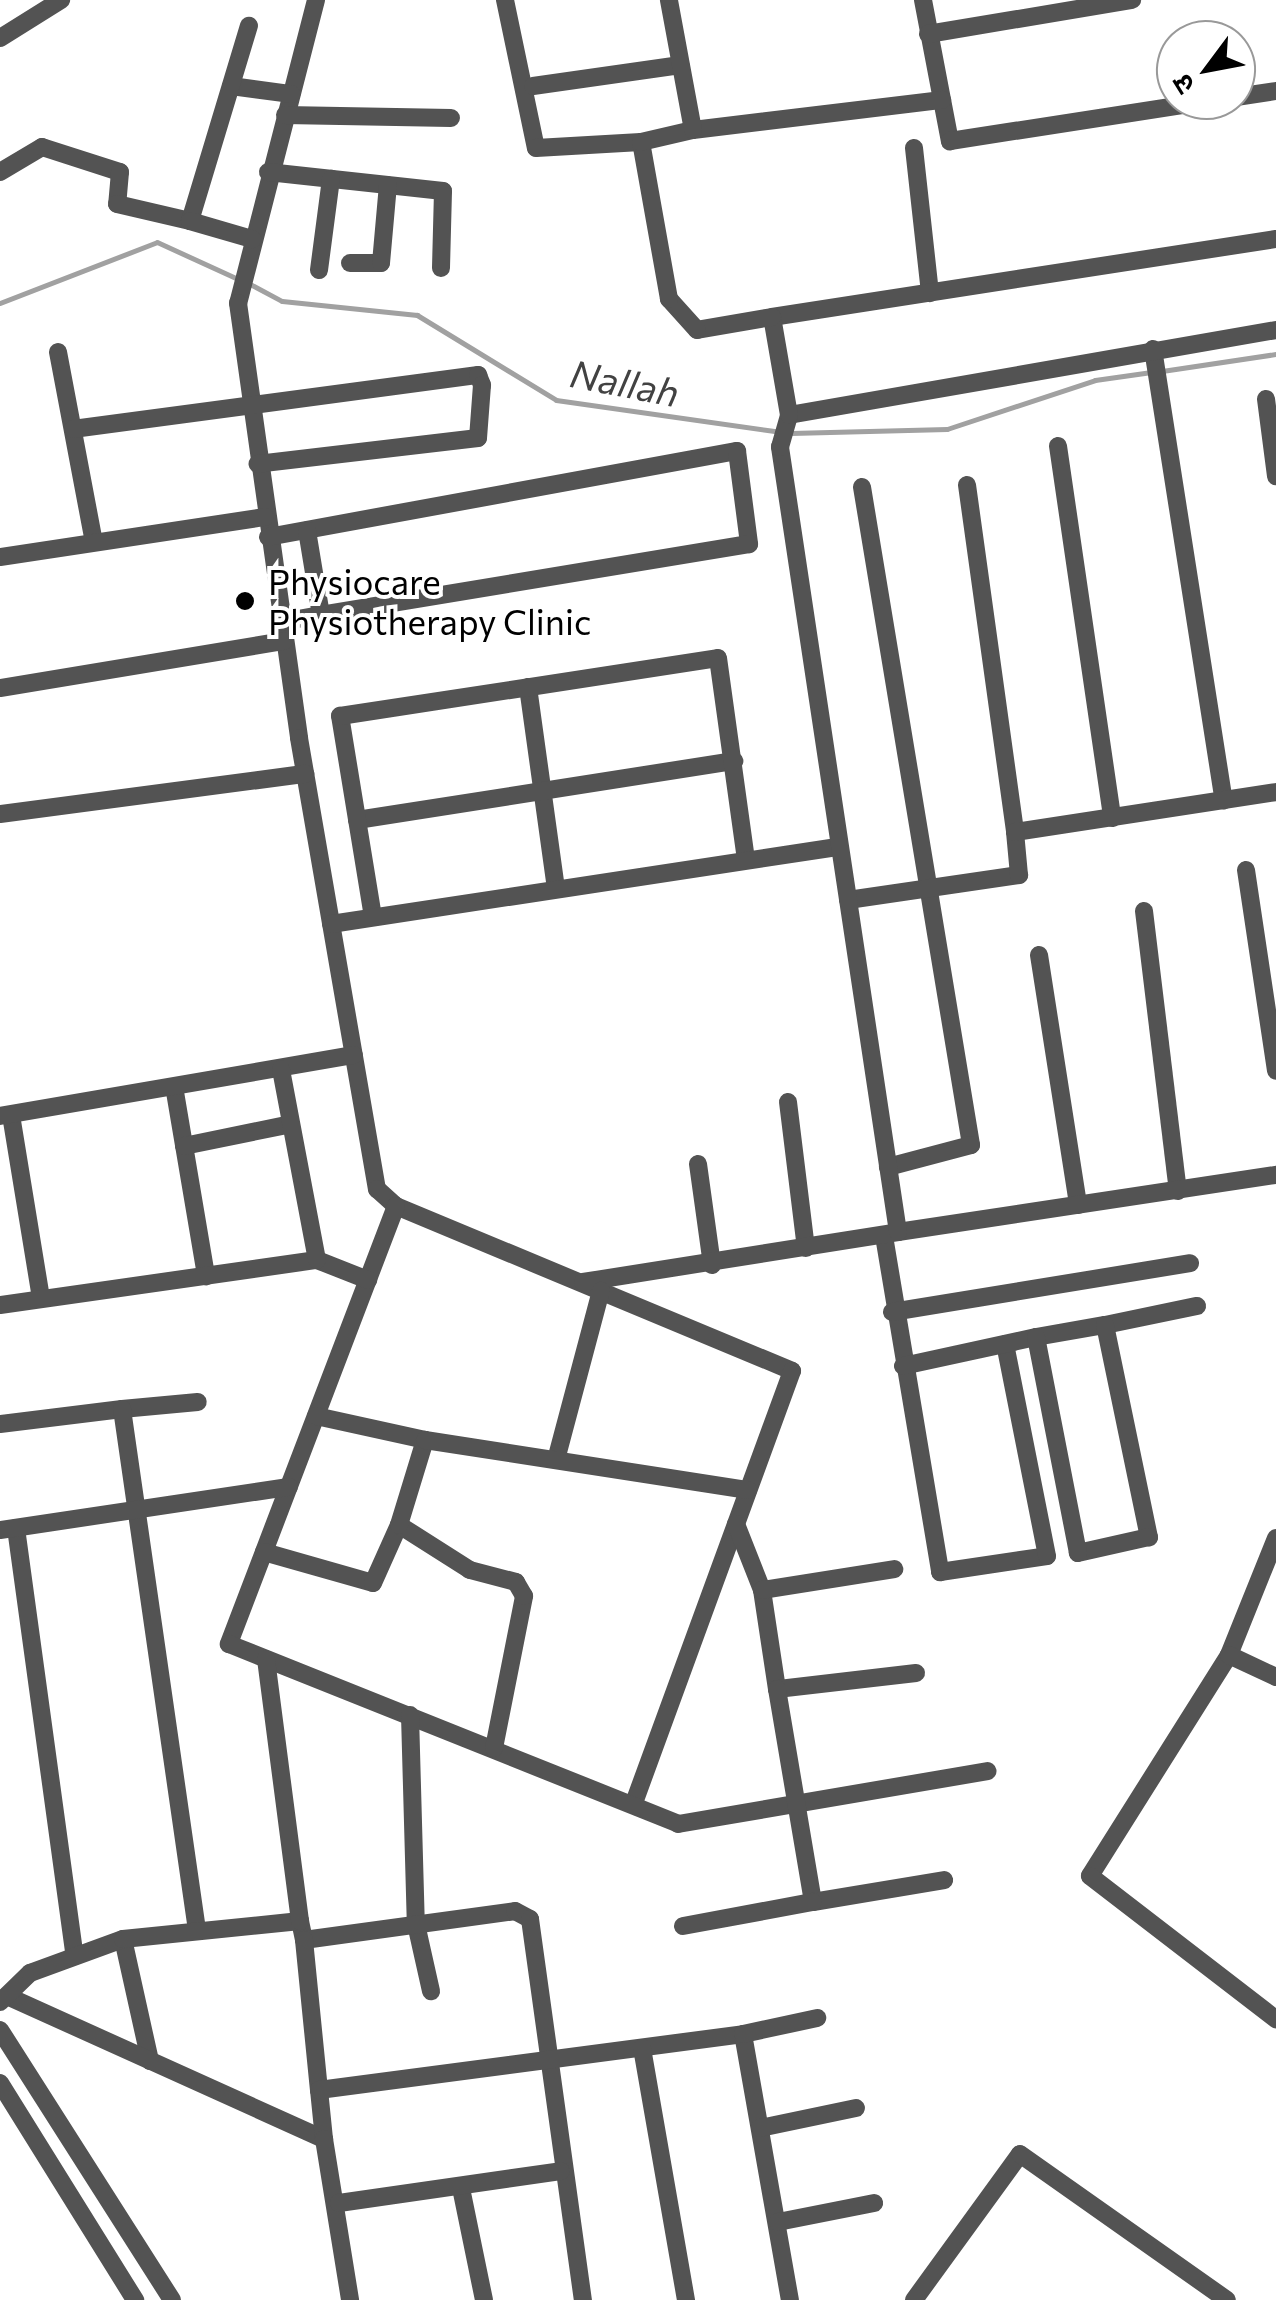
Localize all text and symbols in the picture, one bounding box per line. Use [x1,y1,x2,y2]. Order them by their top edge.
north arrow [1156,20,1256,120]
text: उ [1163,69,1201,101]
water label: Nallah [567,349,683,415]
place label: Physiocare Physiotherapy Clinic [268,560,591,642]
marker: Physiocare Physiotherapy Clinic [232,588,258,614]

